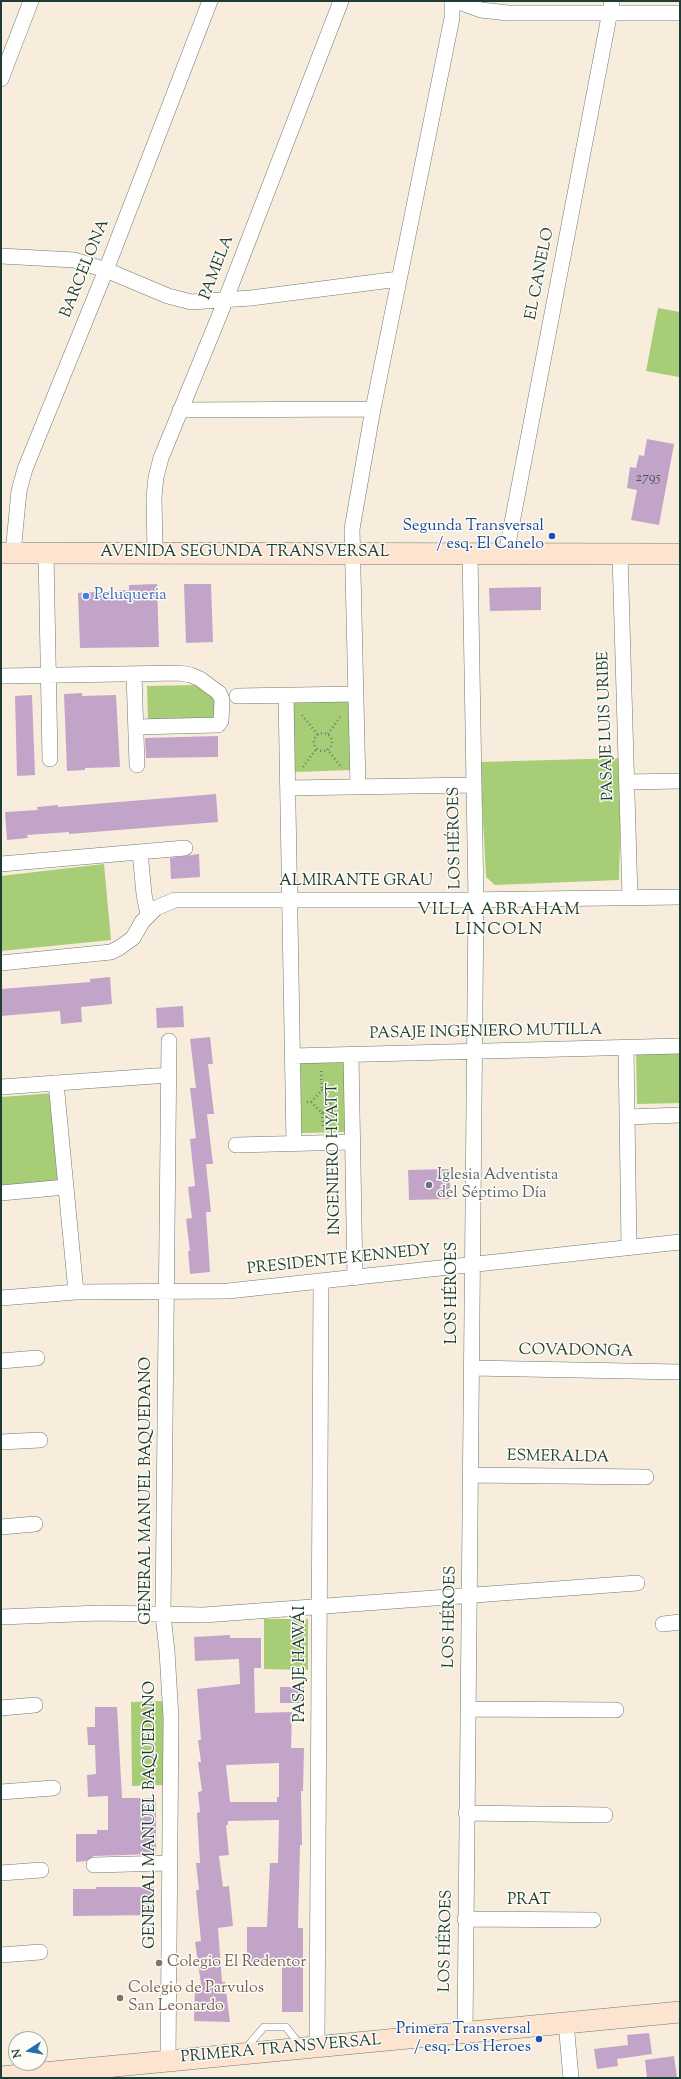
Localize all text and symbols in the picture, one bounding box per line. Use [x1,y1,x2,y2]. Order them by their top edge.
street label: BARCELONA [57,217,115,321]
street label: EL CANELO [523,226,559,322]
street label: PAMELA [197,233,239,303]
house number: 2795 [635,471,661,487]
place label: Segunda Transversal / esq. El Canelo [402,517,544,555]
marker: Segunda Transversal / esq. El Canelo [547,531,557,541]
street label: AVENIDA SEGUNDA TRANSVERSAL [100,543,390,563]
place label: Peluqueria [94,586,167,606]
marker: Peluqueria [81,591,91,601]
street label: PASAJE LUIS URIBE [595,651,619,801]
street label: LOS HÉROES [446,787,466,889]
street label: ALMIRANTE GRAU [279,872,433,892]
district label: VILLA ABRAHAM LINCOLN [417,901,581,941]
street label: PASAJE INGENIERO MUTILLA [369,1021,603,1045]
street label: INGENIERO HYATT [324,1083,346,1235]
place label: Iglesia Adventista del Séptimo Día [437,1166,558,1204]
marker: Iglesia Adventista del Séptimo Día [424,1180,434,1190]
street label: PRESIDENTE KENNEDY [246,1242,432,1280]
street label: LOS HÉROES [443,1242,463,1344]
street label: COVADONGA [518,1341,634,1363]
street label: GENERAL MANUEL BAQUEDANO [137,1357,157,1625]
street label: ESMERALDA [507,1448,609,1468]
street label: LOS HÉROES [441,1566,461,1668]
street label: PASAJE HAWÁI [291,1605,311,1723]
street label: GENERAL MANUEL BAQUEDANO [141,1681,161,1949]
street label: LOS HÉROES [437,1890,457,1992]
street label: PRAT [507,1891,551,1911]
place label: Colegio El Redentor [167,1953,306,1973]
marker: Colegio El Redentor [154,1958,164,1968]
place label: Colegio de Parvulos San Leonardo [128,1979,264,2017]
marker: Colegio de Parvulos San Leonardo [115,1993,125,2003]
place label: Primera Transversal / esq. Los Heroes [396,2020,531,2058]
north arrow [8,2031,48,2071]
street label: PRIMERA TRANSVERSAL [180,2032,382,2068]
marker: Primera Transversal / esq. Los Heroes [534,2034,544,2044]
text: N [9,2047,26,2059]

